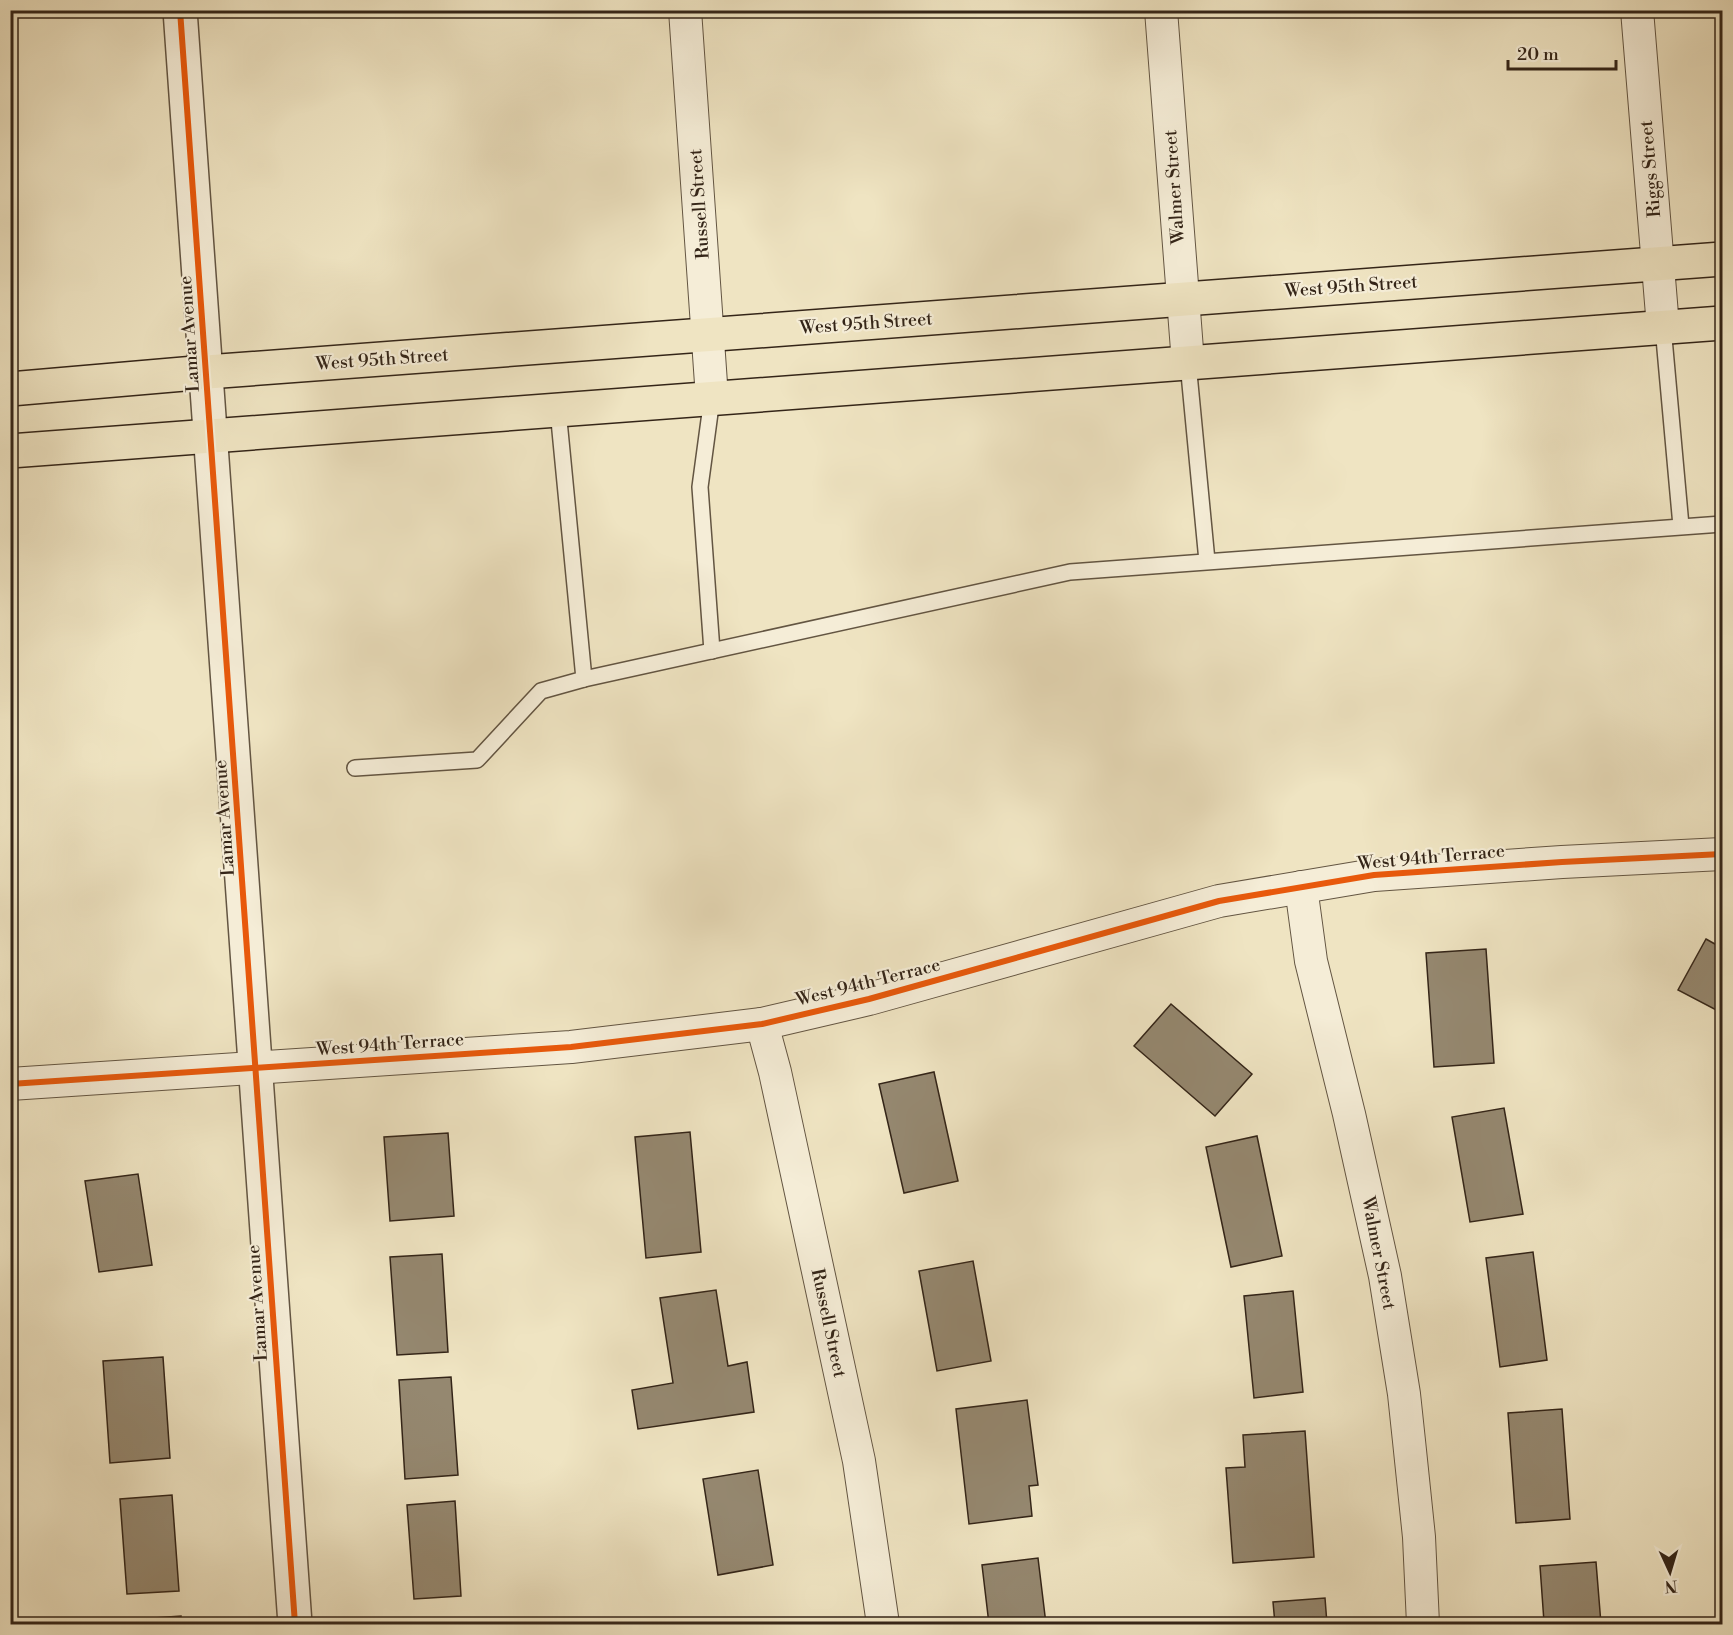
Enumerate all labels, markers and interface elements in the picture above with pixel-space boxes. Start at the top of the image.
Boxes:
scale bar [1508,33,1616,71]
text: 20 m [1517,43,1559,66]
street label: Riggs Street [1635,119,1666,219]
street label: Walmer Street [1159,128,1190,246]
street label: Russell Street [684,147,715,260]
street label: West 95th Street [1283,270,1419,303]
street label: Lamar Avenue [174,275,205,393]
street label: West 95th Street [798,307,934,340]
street label: West 95th Street [314,343,450,376]
street label: Lamar Avenue [209,759,240,877]
street label: West 94th Terrace [1355,840,1506,875]
street label: West 94th Terrace [792,953,943,1012]
street label: West 94th Terrace [314,1028,465,1061]
street label: Walmer Street [1356,1194,1401,1312]
street label: Lamar Avenue [242,1244,273,1362]
street label: Russell Street [806,1267,851,1380]
north arrow [1640,1542,1700,1602]
text: N [1664,1576,1678,1596]

